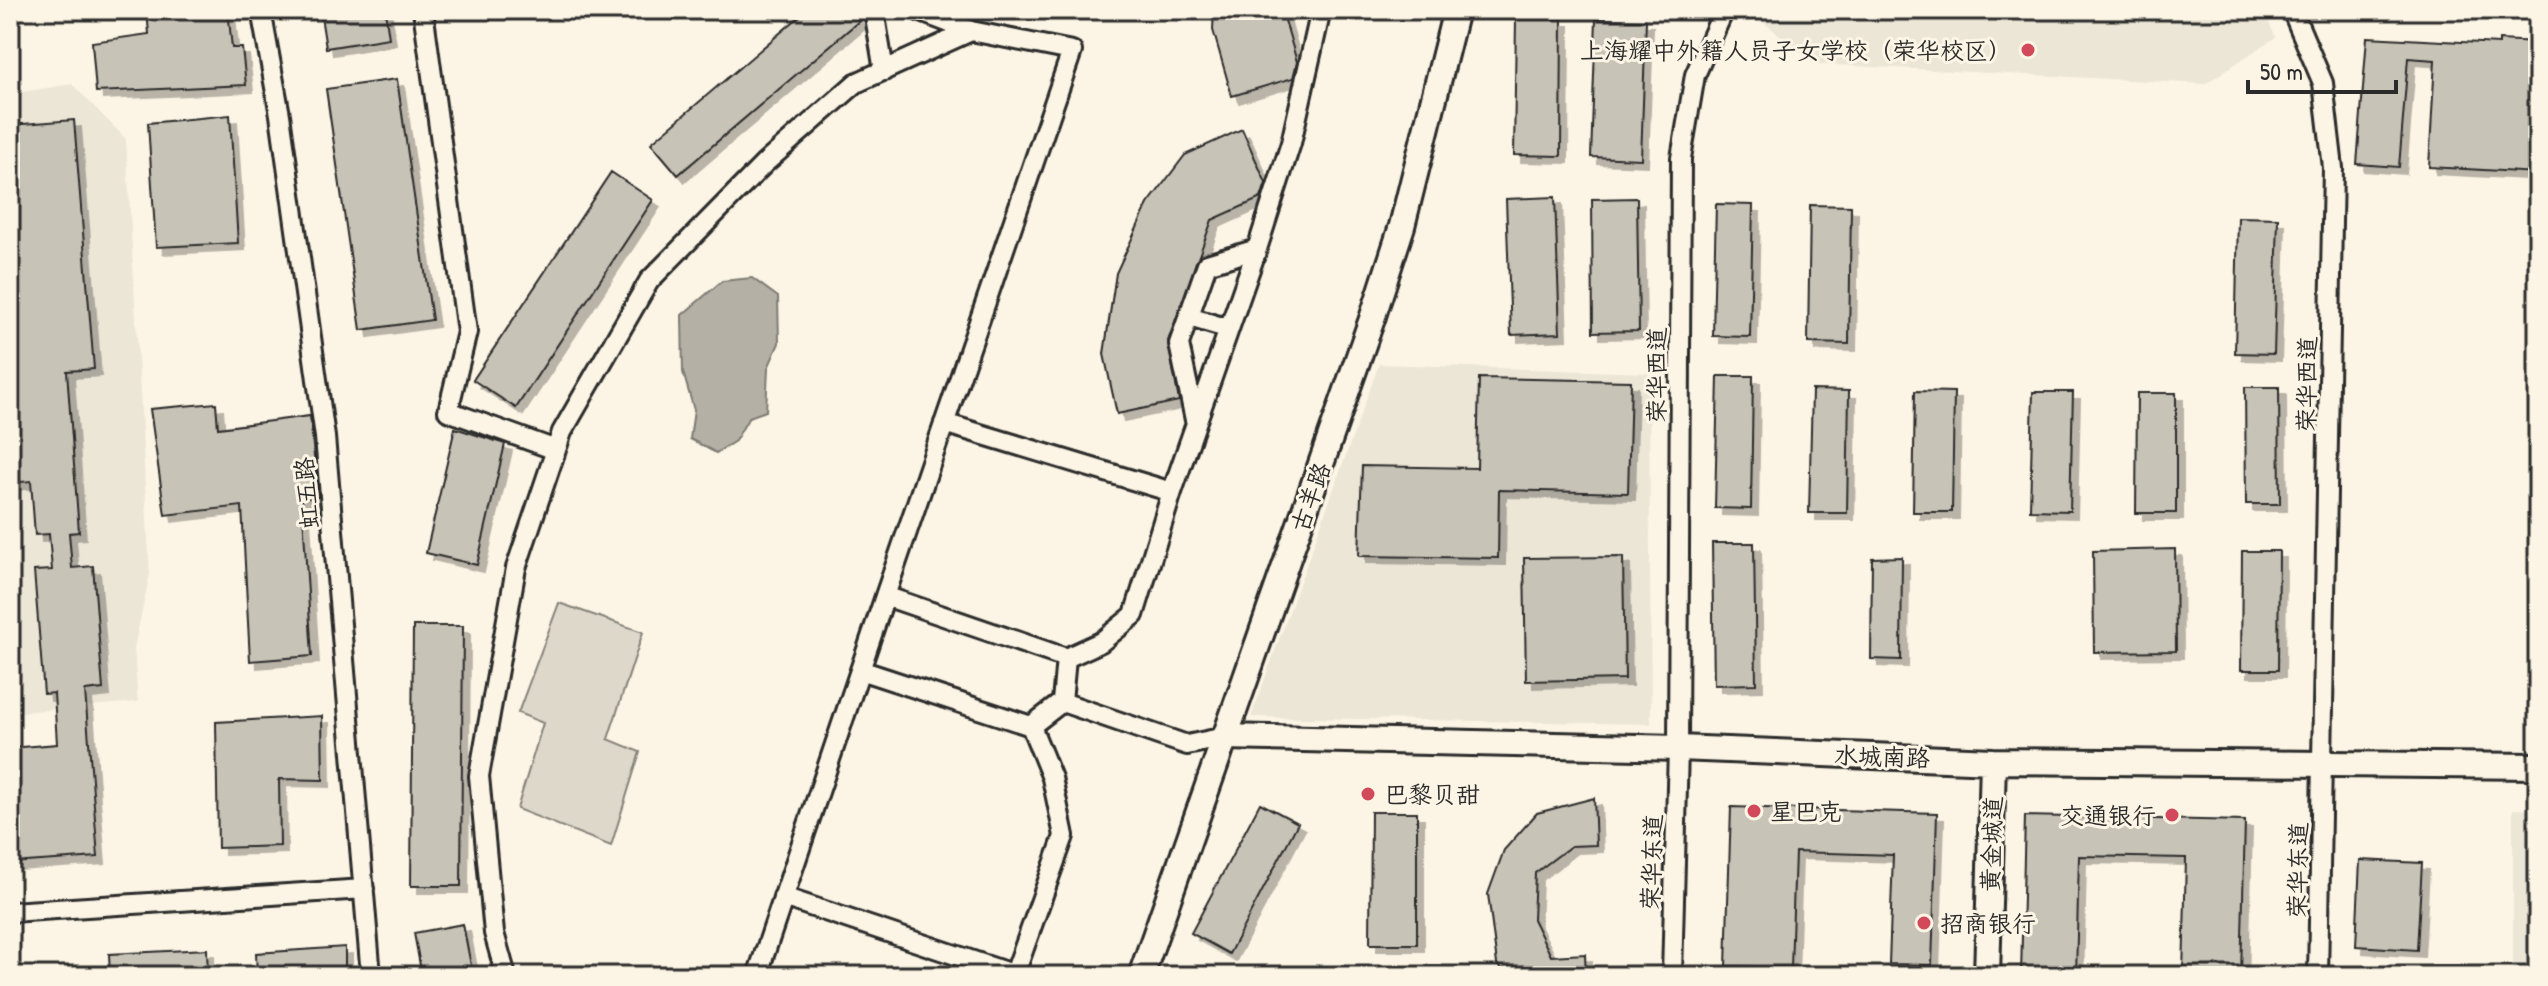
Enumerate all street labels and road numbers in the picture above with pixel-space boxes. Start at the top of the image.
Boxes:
street label: 荣华西道 [1640,327,1672,423]
street label: 荣华西道 [2289,336,2323,432]
street label: 虹五路 [287,456,325,530]
street label: 古羊路 [1283,458,1337,536]
street label: 水城南路 [1833,738,1931,774]
street label: 黄金城道 [1973,795,2009,893]
street label: 荣华东道 [1633,813,1669,911]
street label: 荣华东道 [2280,822,2314,918]

